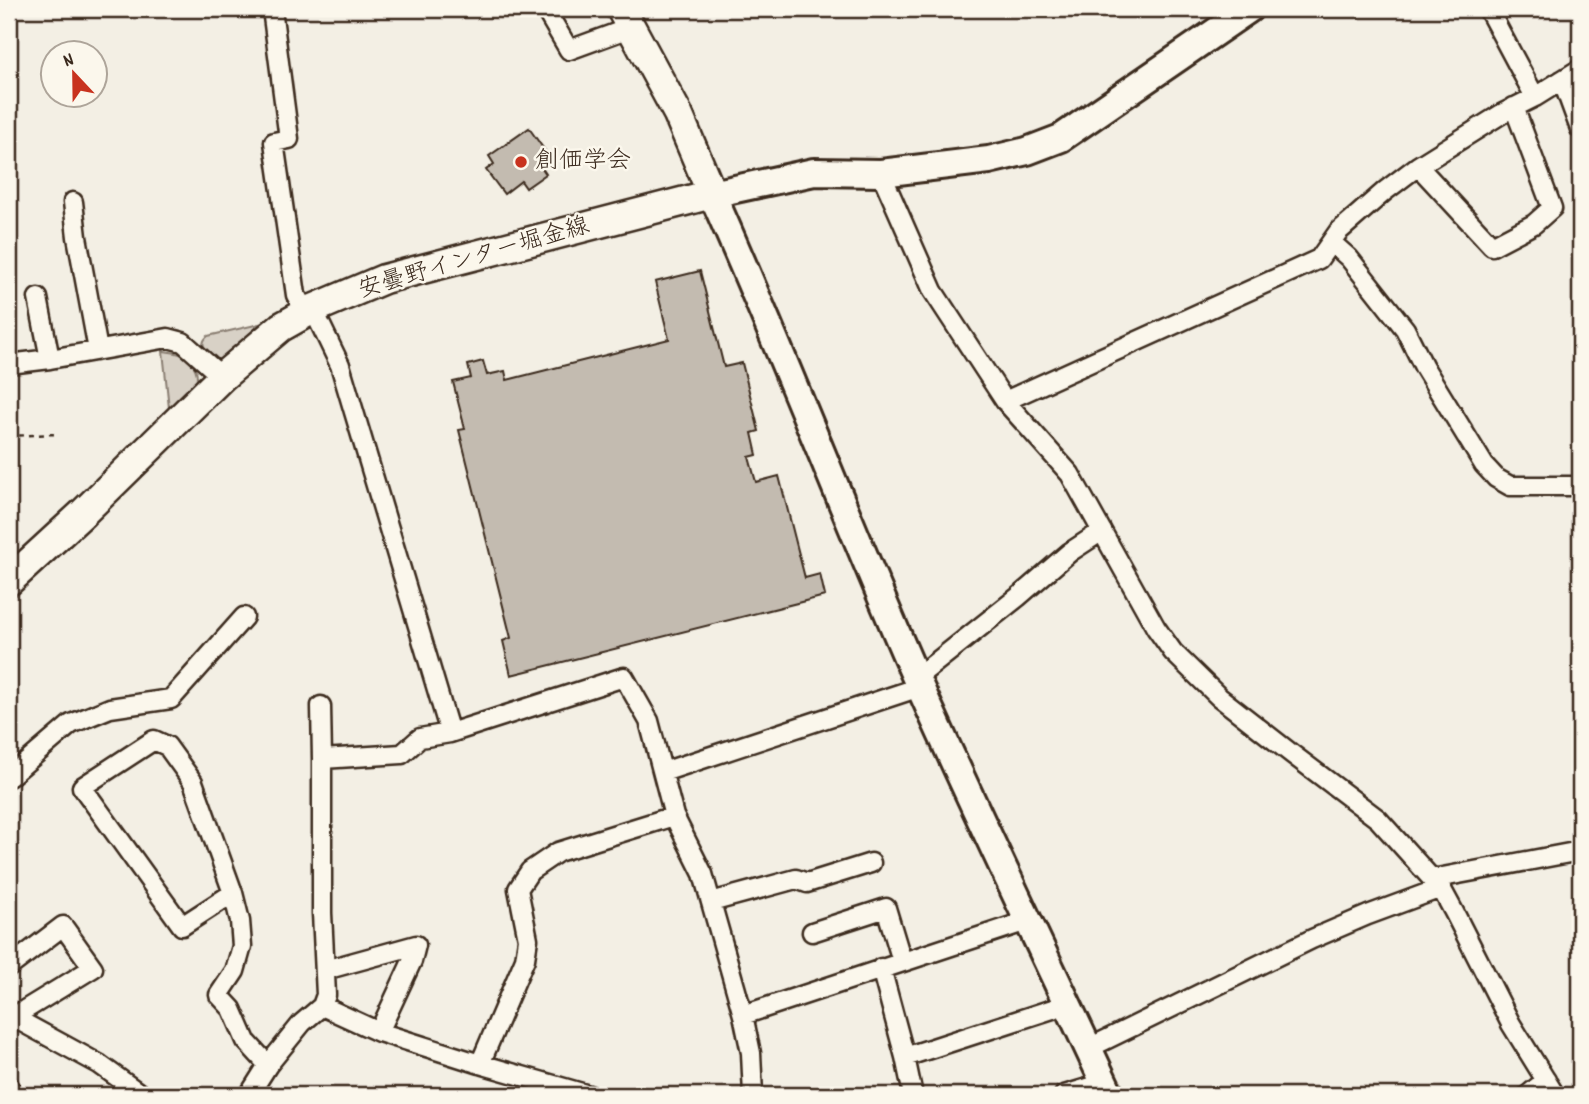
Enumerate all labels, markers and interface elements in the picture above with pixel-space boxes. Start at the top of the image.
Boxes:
north arrow [38,38,108,108]
text: N [60,47,78,76]
place label: 創価学会 [535,145,631,179]
marker: 創価学会 [513,154,529,170]
street label: 安曇野インター堀金線 [354,210,594,308]

